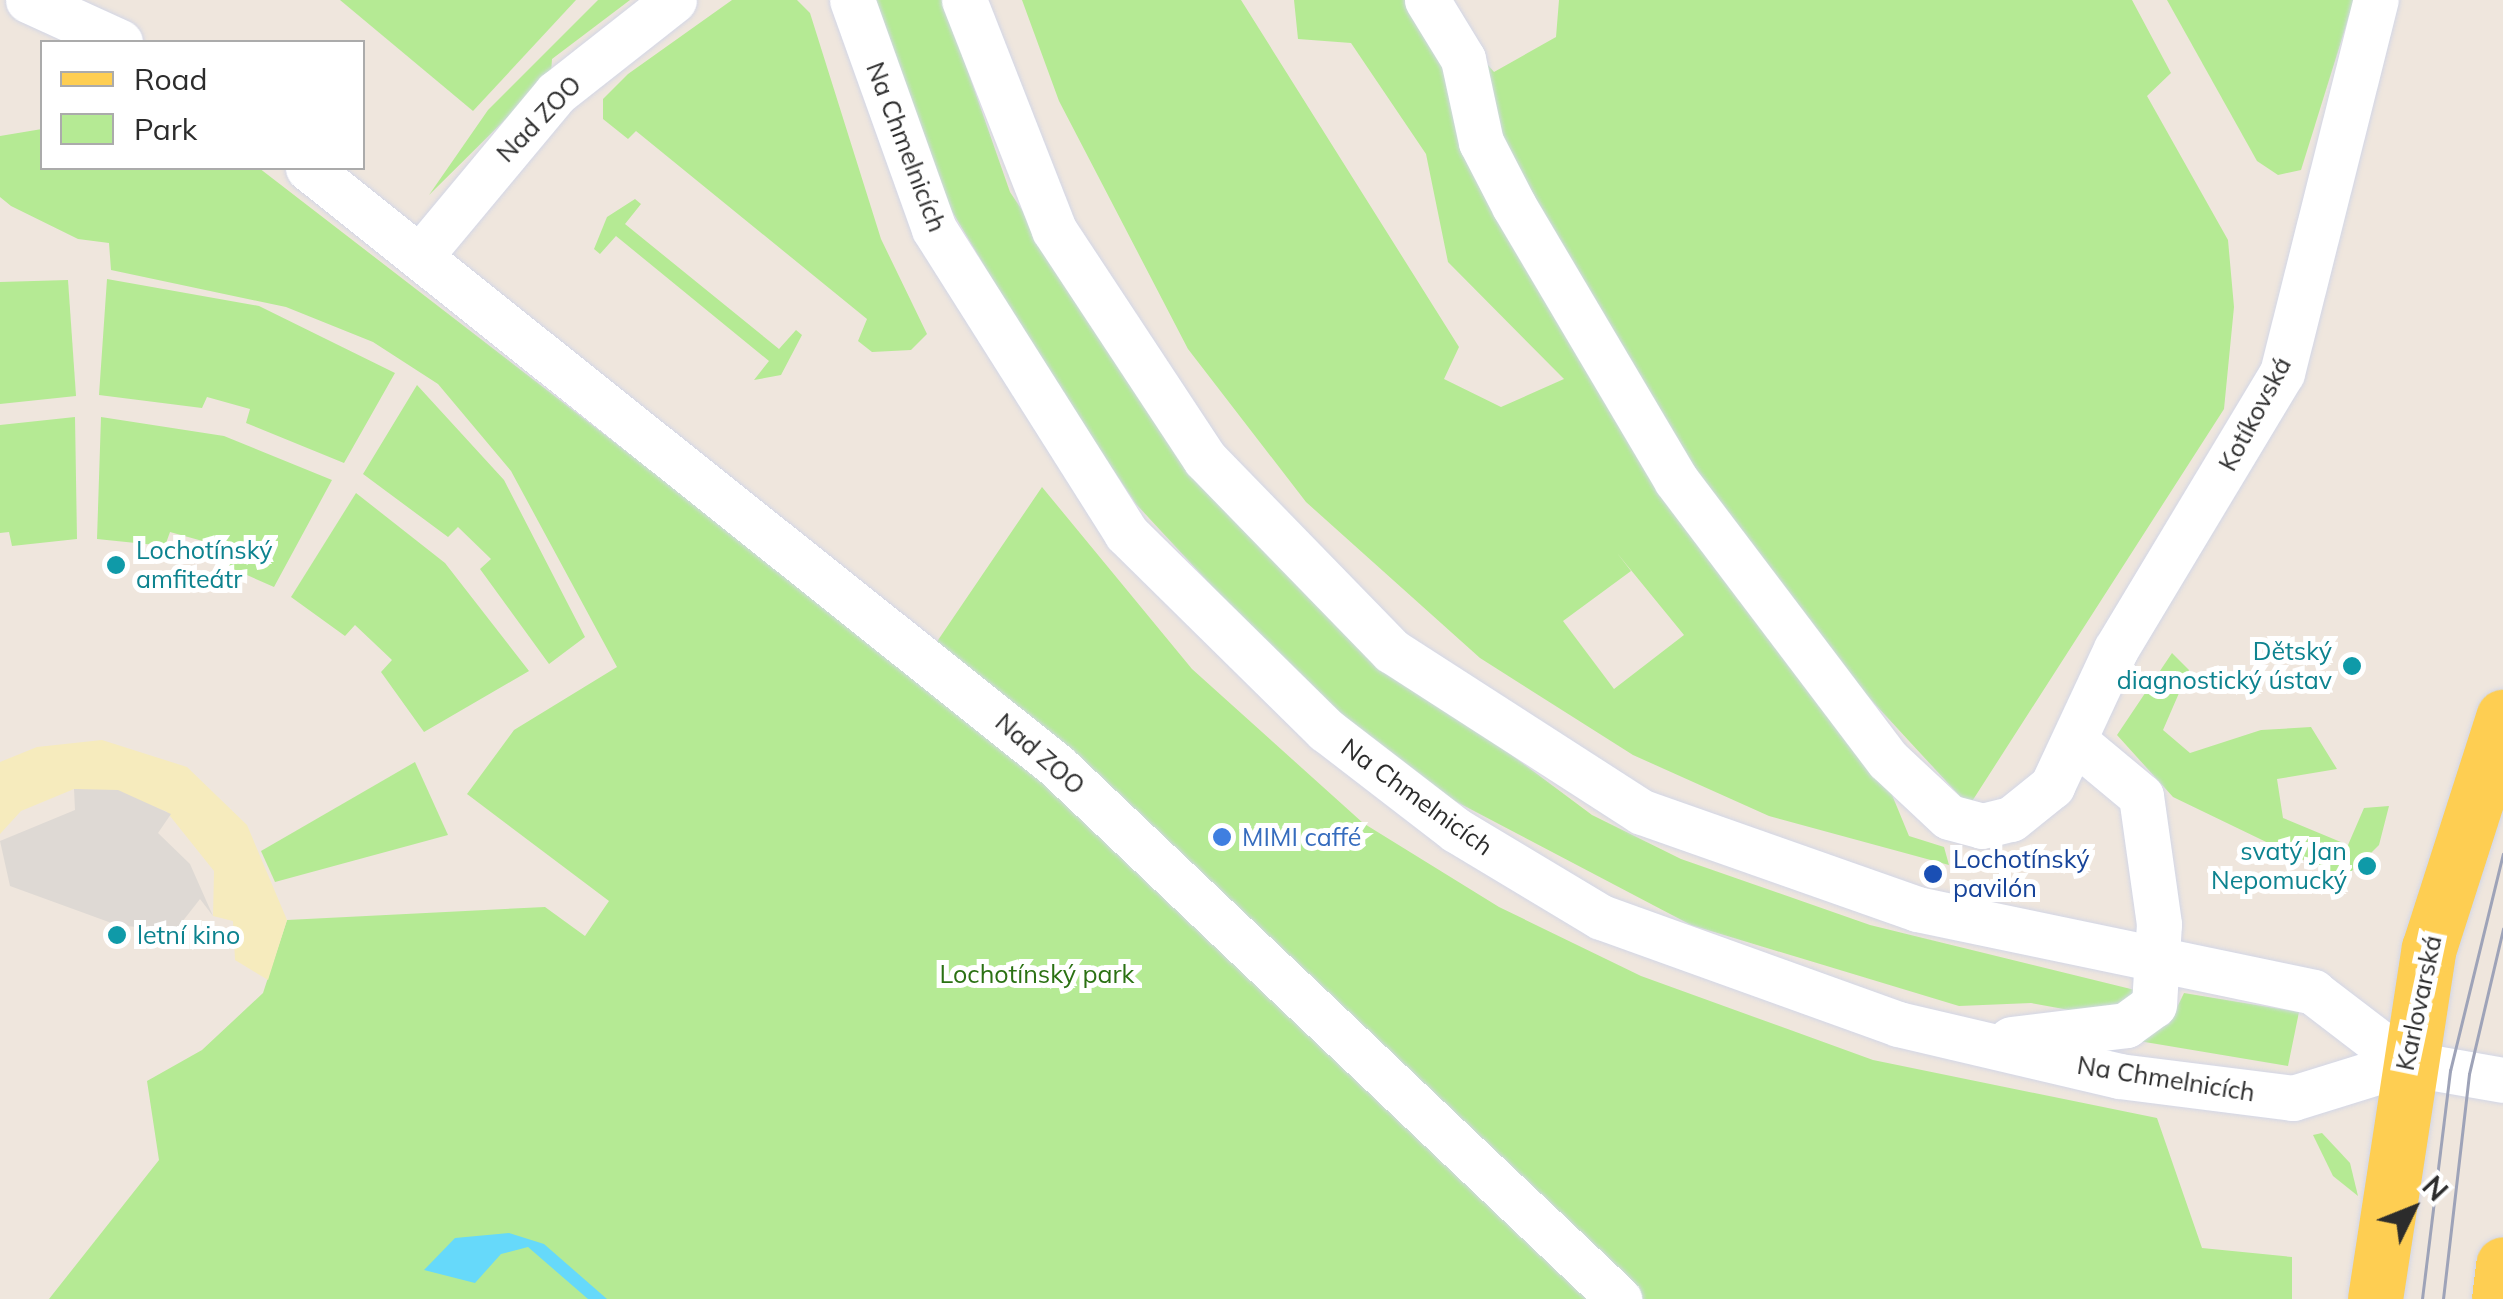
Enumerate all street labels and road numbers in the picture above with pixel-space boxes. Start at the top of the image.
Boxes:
street label: Na Chmelnicích [860,58,952,236]
street label: Nad ZOO [491,70,587,168]
street label: Kotíkovská [2213,352,2297,476]
street label: Nad ZOO [989,707,1091,801]
street label: Na Chmelnicích [1336,732,1498,862]
street label: Karlovarská [2390,933,2448,1073]
street label: Na Chmelnicích [2075,1050,2257,1108]

